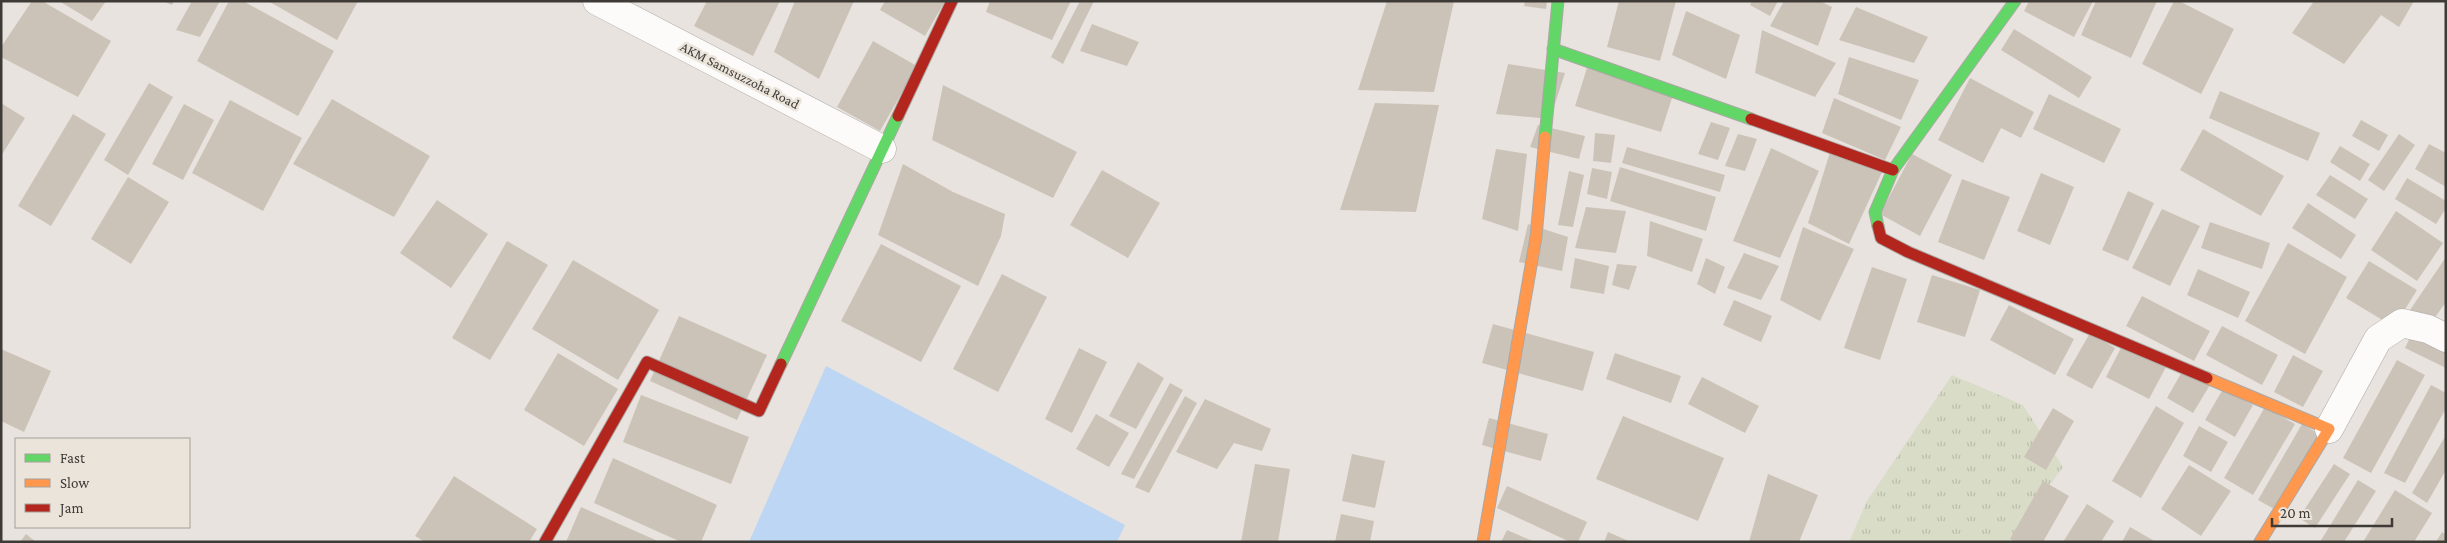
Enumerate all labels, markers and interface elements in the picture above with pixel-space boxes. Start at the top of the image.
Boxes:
street label: AKM Samsuzzoha Road [678,38,803,112]
legend [15,438,190,528]
text: Fast [60,450,86,466]
text: Slow [60,475,90,491]
scale bar [2272,496,2392,528]
text: Jam [58,500,83,517]
text: 20 m [2280,505,2311,521]

